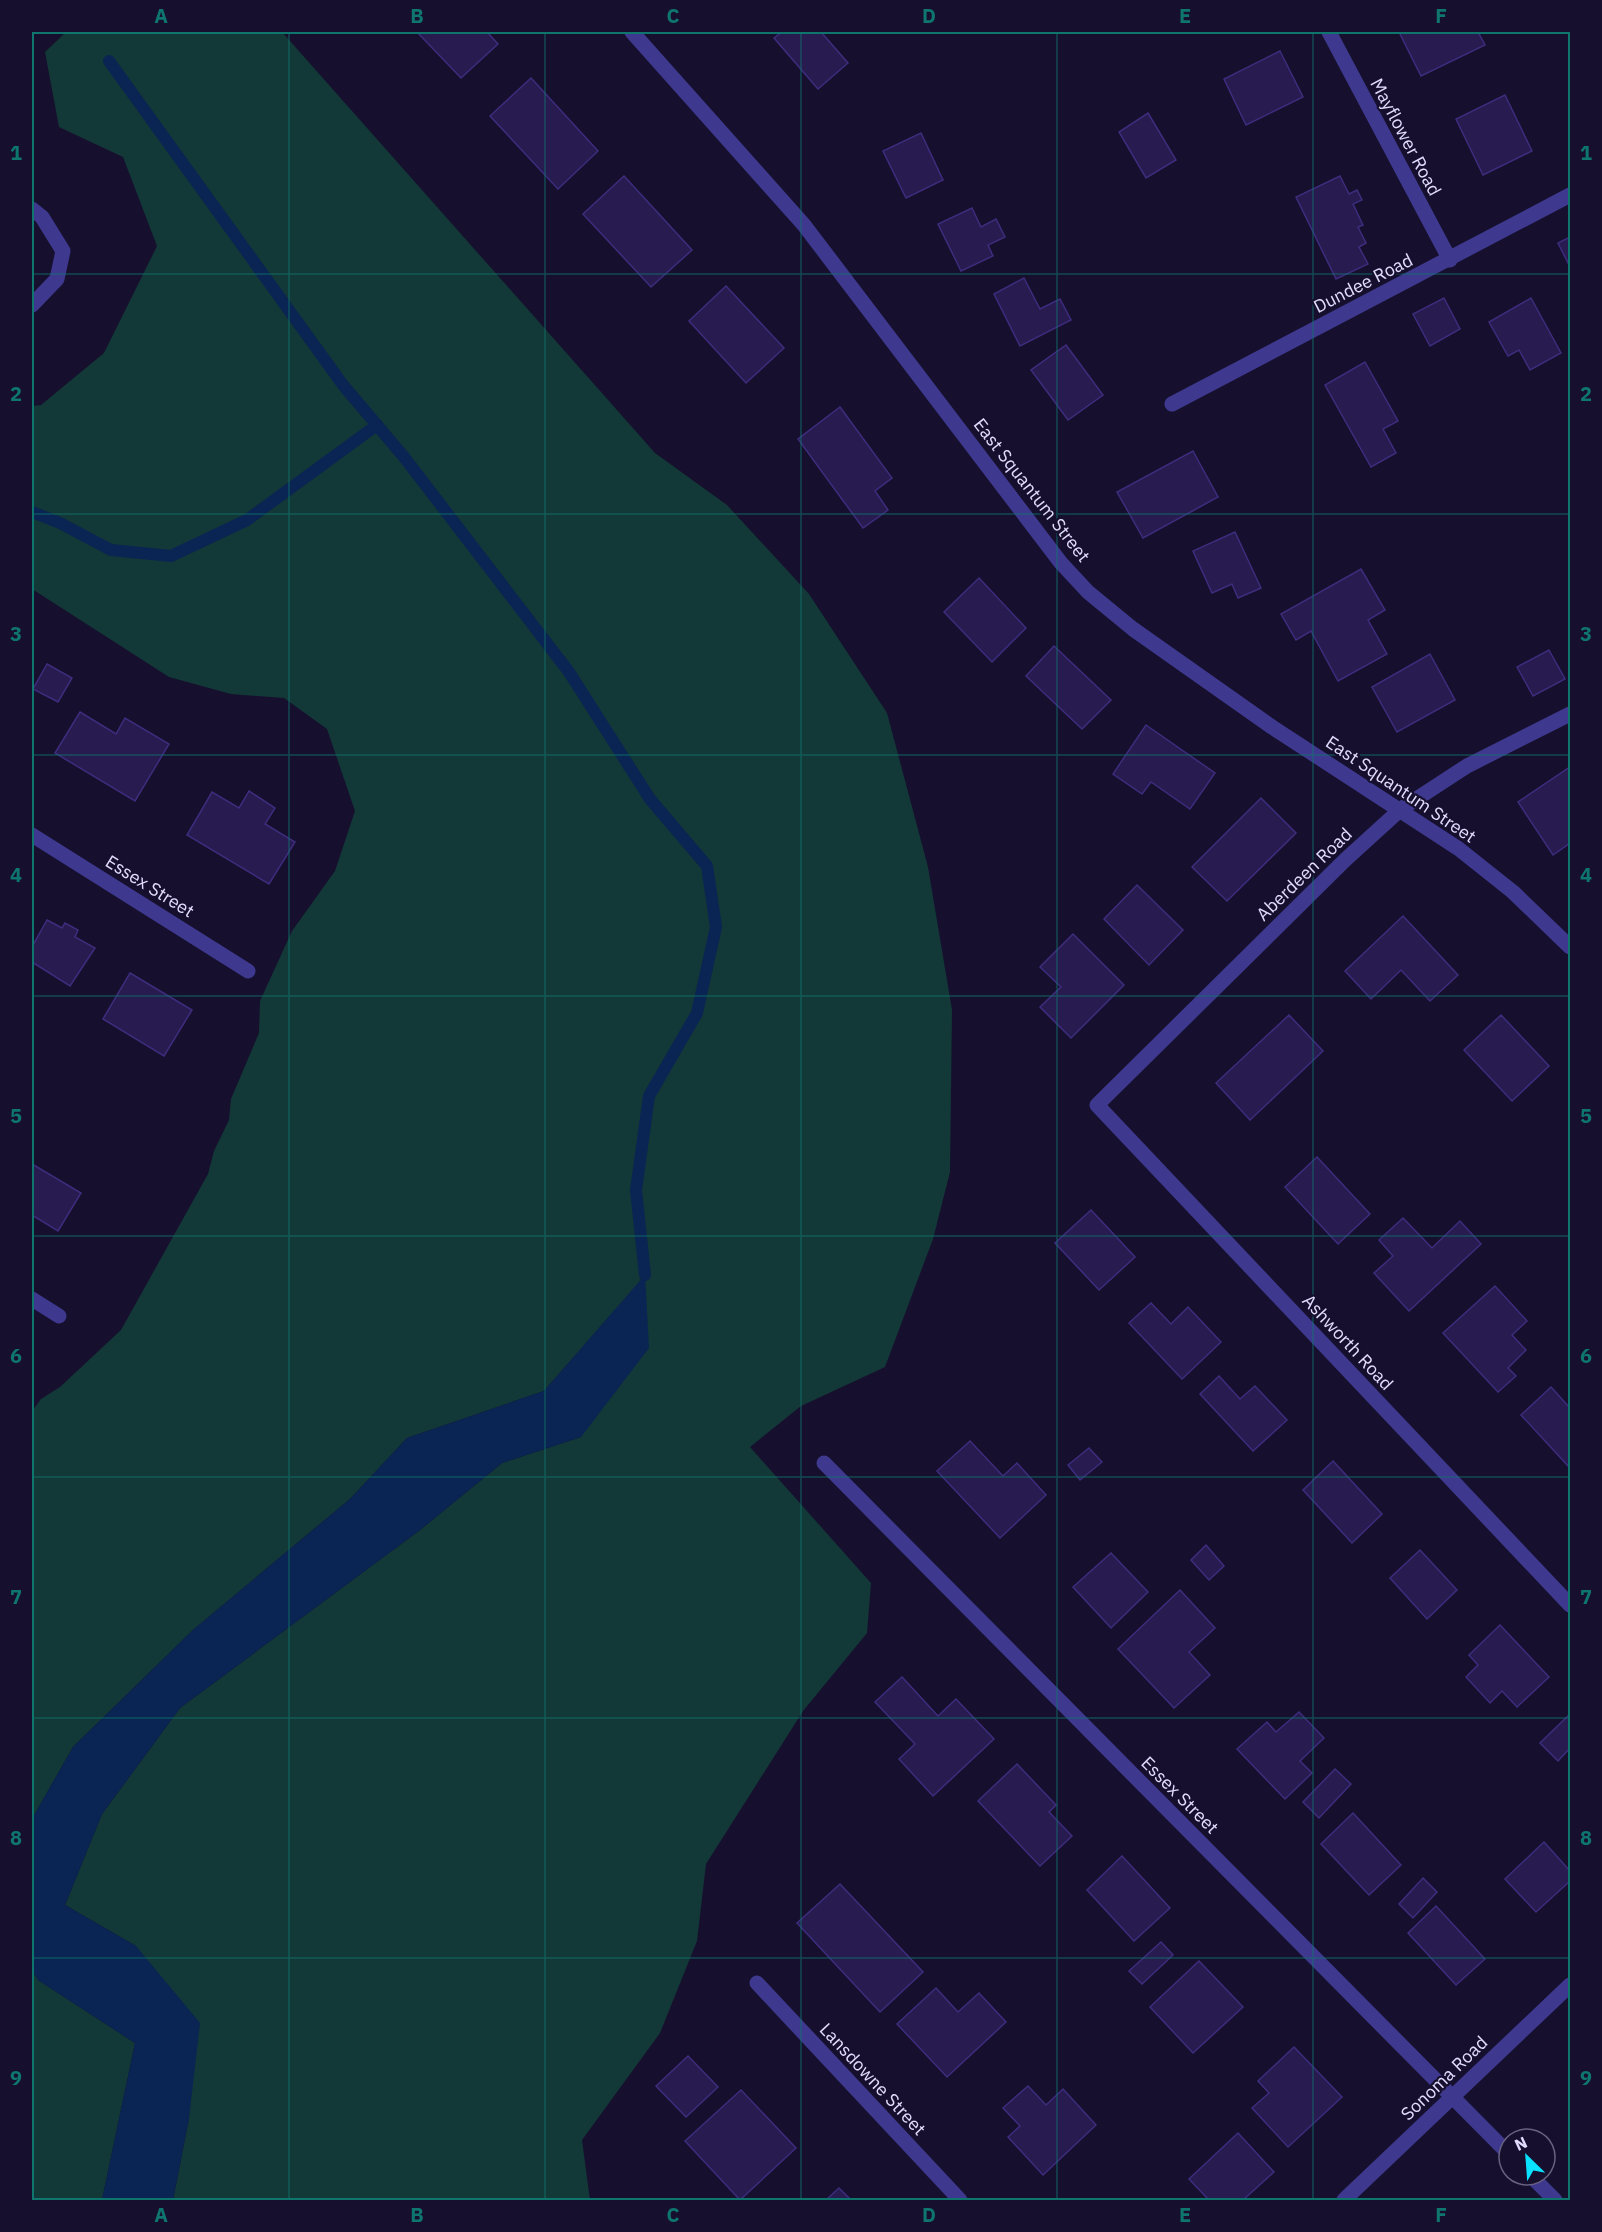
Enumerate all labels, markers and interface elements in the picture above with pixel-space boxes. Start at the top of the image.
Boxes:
text: A [154,2,168,29]
text: B [410,2,424,29]
text: C [666,2,680,29]
text: D [922,2,936,29]
text: E [1179,2,1191,29]
text: F [1435,2,1447,29]
street label: Mayflower Road [1365,74,1447,200]
text: 1 [10,139,22,166]
text: 1 [1580,139,1592,166]
street label: Dundee Road [1310,248,1416,318]
text: 2 [10,380,22,407]
text: 2 [1580,380,1592,407]
street label: East Squantum Street [969,414,1095,566]
text: 3 [10,620,22,647]
text: 3 [1580,620,1592,647]
street label: East Squantum Street [1322,730,1480,848]
street label: Aberdeen Road [1251,823,1357,925]
street label: Essex Street [101,850,199,922]
text: 4 [10,861,22,888]
text: 4 [1580,861,1592,888]
text: 5 [10,1102,22,1129]
text: 5 [1580,1102,1592,1129]
street label: Ashworth Road [1298,1289,1398,1395]
text: 6 [10,1342,22,1369]
text: 6 [1580,1342,1592,1369]
text: 7 [10,1583,22,1610]
text: 7 [1580,1583,1592,1610]
street label: Essex Street [1136,1751,1224,1839]
text: 8 [10,1824,22,1851]
text: 8 [1580,1824,1592,1851]
street label: Lansdowne Street [815,2018,931,2140]
street label: Sonoma Road [1396,2031,1492,2125]
text: 9 [10,2064,22,2091]
text: 9 [1580,2064,1592,2091]
north arrow [1497,2127,1557,2187]
text: N [1511,2132,1530,2155]
text: A [154,2201,168,2228]
text: B [410,2201,424,2228]
text: C [666,2201,680,2228]
text: D [922,2201,936,2228]
text: E [1179,2201,1191,2228]
text: F [1435,2201,1447,2228]

